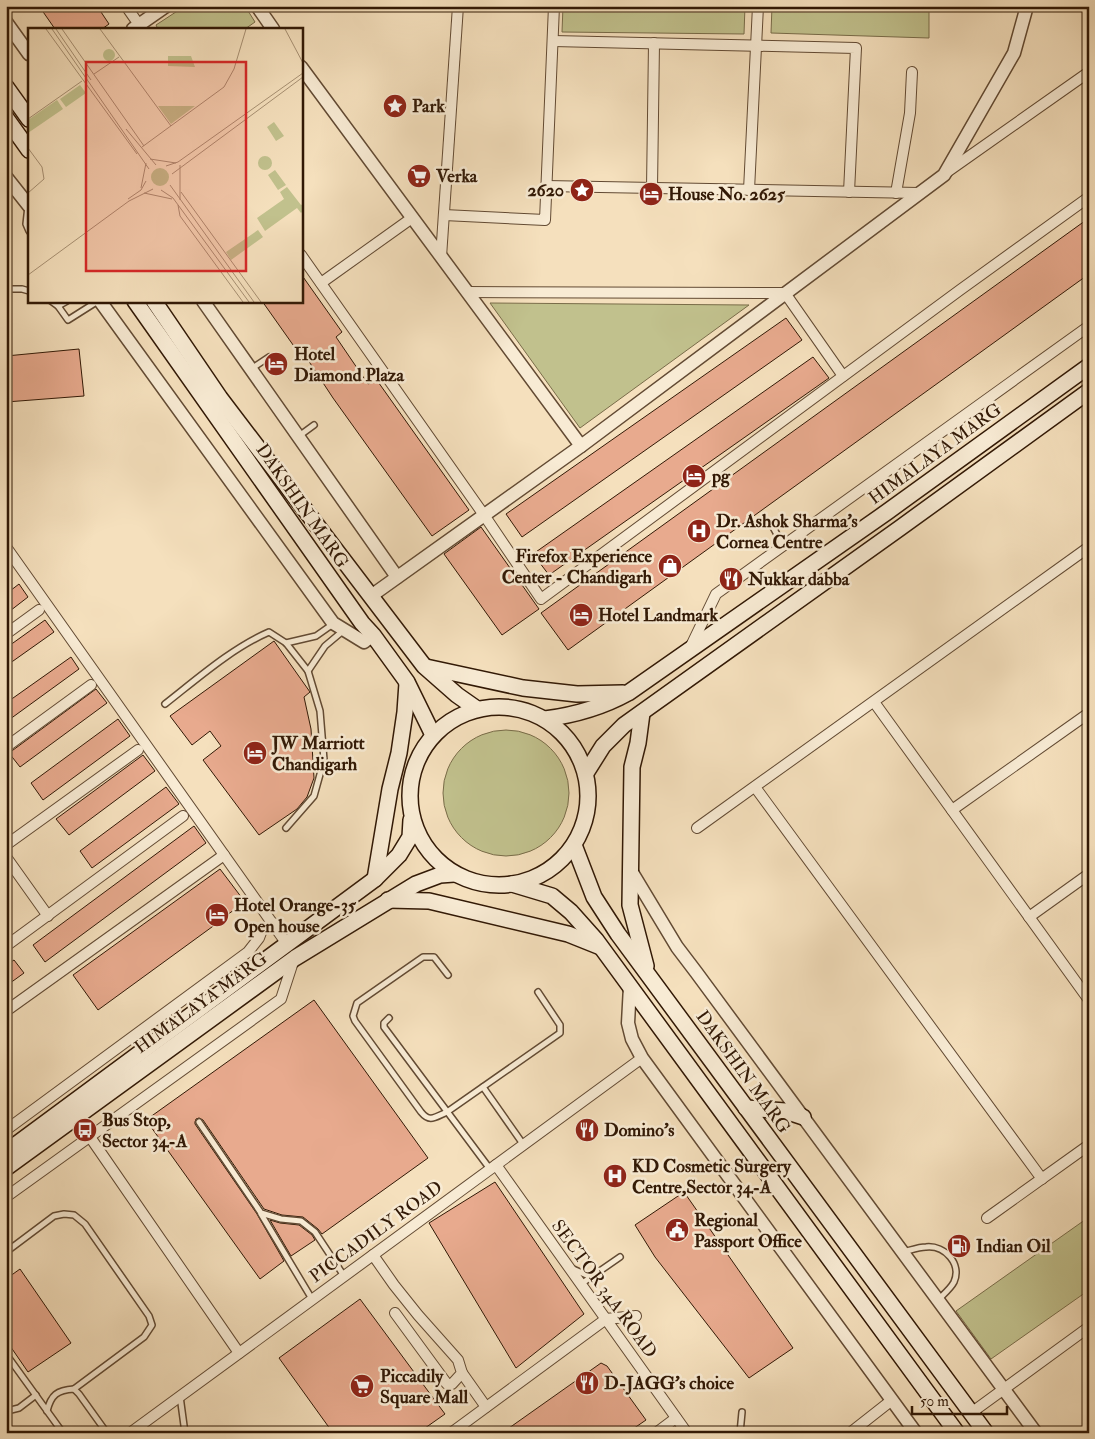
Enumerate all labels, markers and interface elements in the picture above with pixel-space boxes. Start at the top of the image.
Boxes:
inset map [28,28,302,302]
place icon: Park [382,93,408,119]
place label: Park [412,95,445,118]
supermarket icon: Verka [406,163,432,189]
place label: Verka [435,165,478,188]
place icon: 2620 [569,177,595,203]
place label: 2620 [527,179,564,202]
hotel icon: House No. 2625 [638,181,664,207]
place label: House No. 2625 [668,183,786,206]
place label: Hotel Diamond Plaza [294,343,405,387]
hotel icon: Hotel Diamond Plaza [263,351,289,377]
street label: HIMALAYA MARG [864,398,1006,510]
street label: DAKSHIN MARG [251,439,353,573]
hotel icon: pg [681,463,707,489]
place label: pg [711,465,731,488]
place label: Dr. Ashok Sharma's Cornea Centre [716,510,858,554]
hospital icon: Dr. Ashok Sharma's Cornea Centre [686,518,712,544]
place label: Firefox Experience Center - Chandigarh [502,545,653,589]
shop icon: Firefox Experience Center - Chandigarh [657,553,683,579]
restaurant icon: Nukkar dabba [718,566,744,592]
place label: Nukkar dabba [747,568,850,591]
hotel icon: Hotel Landmark [568,602,594,628]
place label: Hotel Landmark [598,604,718,627]
place label: JW Marriott Chandigarh [271,732,365,776]
hotel icon: JW Marriott Chandigarh [242,740,268,766]
place label: Hotel Orange-35 Open house [234,894,357,938]
hotel icon: Hotel Orange-35 Open house [204,902,230,928]
street label: HIMALAYA MARG [130,947,272,1059]
street label: DAKSHIN MARG [691,1006,795,1138]
place label: Bus Stop, Sector 34-A [102,1109,188,1153]
bus stop icon: Bus Stop, Sector 34-A [72,1117,98,1143]
restaurant icon: Domino's [574,1117,600,1143]
place label: Domino's [604,1119,674,1142]
place label: KD Cosmetic Surgery Centre,Sector 34-A [632,1155,792,1199]
hospital icon: KD Cosmetic Surgery Centre,Sector 34-A [602,1163,628,1189]
street label: PICCADILY ROAD [305,1176,447,1288]
place label: Regional Passport Office [694,1209,802,1253]
street label: SECTOR 34A ROAD [546,1215,662,1363]
public building icon: Regional Passport Office [664,1217,690,1243]
fuel station icon: Indian Oil [946,1233,972,1259]
place label: Indian Oil [976,1235,1051,1258]
place label: Piccadily Square Mall [380,1365,468,1409]
restaurant icon: D-JAGG's choice [574,1370,600,1396]
place label: D-JAGG's choice [604,1372,734,1395]
supermarket icon: Piccadily Square Mall [349,1373,375,1399]
scale bar [912,1384,1008,1416]
text: 50 m [920,1392,949,1411]

